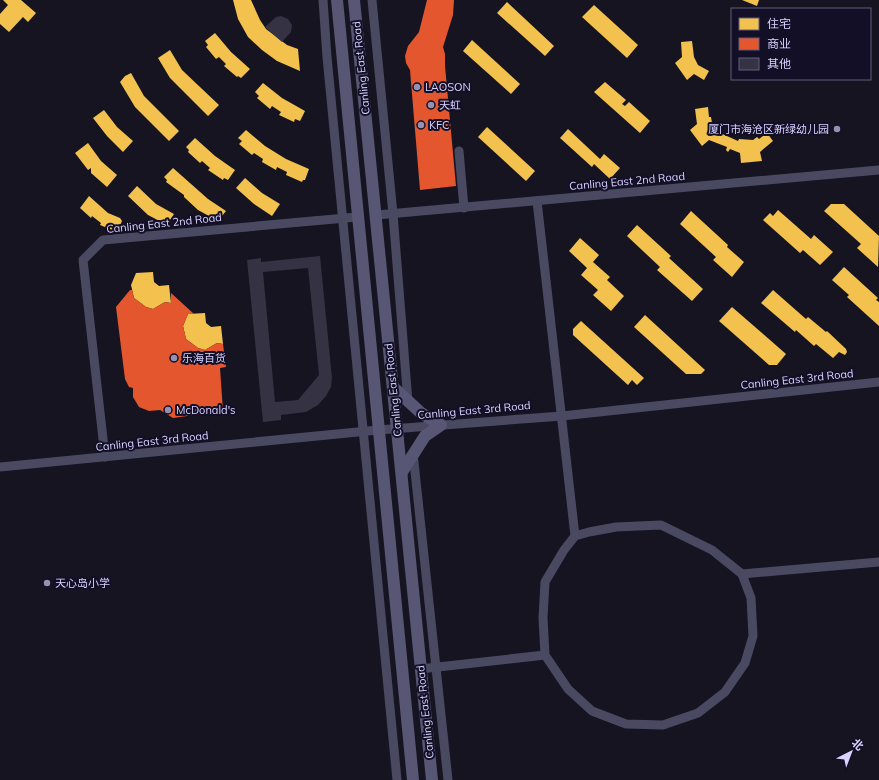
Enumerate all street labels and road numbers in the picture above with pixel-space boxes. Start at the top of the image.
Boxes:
street label: Canling East Road [349,21,373,115]
street label: Canling East 2nd Road [569,169,685,193]
street label: Canling East 2nd Road [106,210,222,236]
street label: Canling East Road [381,343,405,437]
street label: Canling East 3rd Road [740,366,854,392]
street label: Canling East 3rd Road [417,398,531,422]
street label: Canling East 3rd Road [95,428,209,454]
street label: Canling East Road [413,665,437,759]

